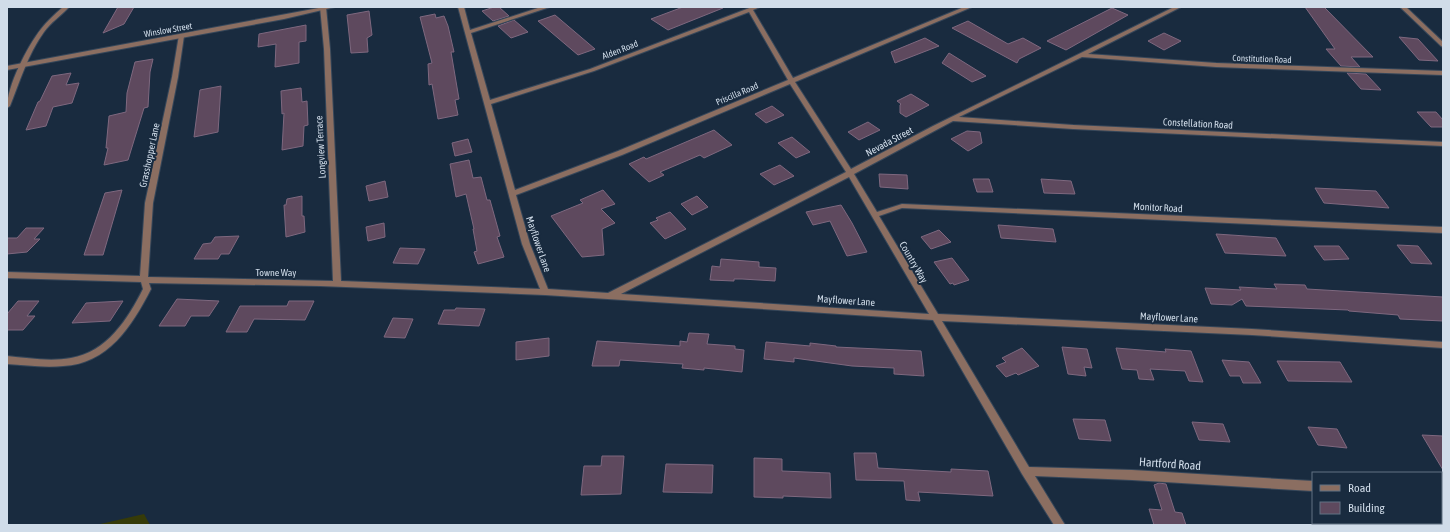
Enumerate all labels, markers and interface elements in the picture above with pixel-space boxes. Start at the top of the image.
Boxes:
street label: Winslow Street [143,21,193,39]
street label: Alden Road [601,39,639,61]
street label: Constitution Road [1232,53,1292,65]
street label: Priscilla Road [714,81,760,107]
street label: Longview Terrace [313,115,328,179]
street label: Constellation Road [1163,116,1233,131]
street label: Grasshopper Lane [137,121,162,188]
street label: Nevada Street [864,124,915,158]
street label: Monitor Road [1133,201,1183,214]
street label: Mayflower Lane [524,215,553,274]
street label: Country Way [897,240,930,285]
street label: Towne Way [256,267,296,278]
street label: Mayflower Lane [817,293,876,308]
street label: Mayflower Lane [1140,310,1199,325]
street label: Hartford Road [1139,455,1201,473]
legend [1312,472,1442,524]
text: Road [1348,481,1371,495]
text: Building [1348,501,1386,515]

